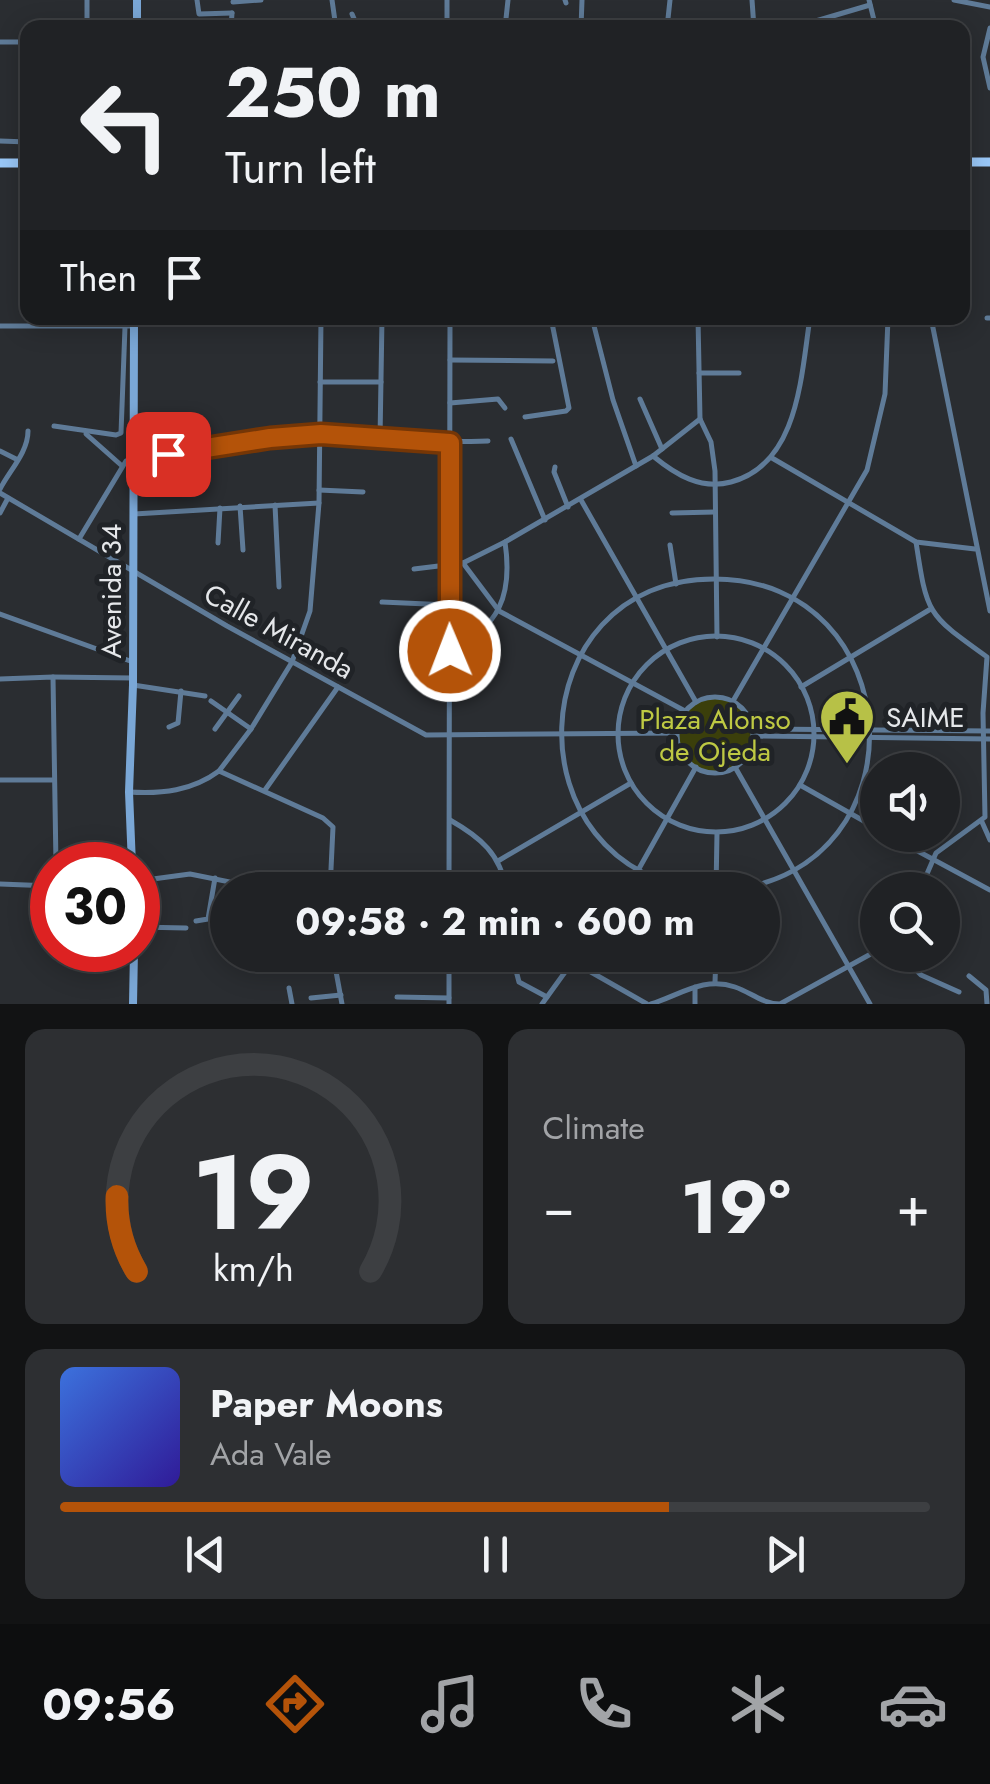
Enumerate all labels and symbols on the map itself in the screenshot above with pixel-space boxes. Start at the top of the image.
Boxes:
pin [126,412,211,497]
street label: Avenida 34 [91,524,132,658]
street label: Calle Miranda [196,573,361,689]
position arrow [398,599,502,703]
public building icon: SAIME [817,687,877,766]
place label: SAIME [886,697,965,738]
park label: Plaza Alonso de Ojeda [639,699,791,772]
speed limit sign: 30 [30,842,160,972]

